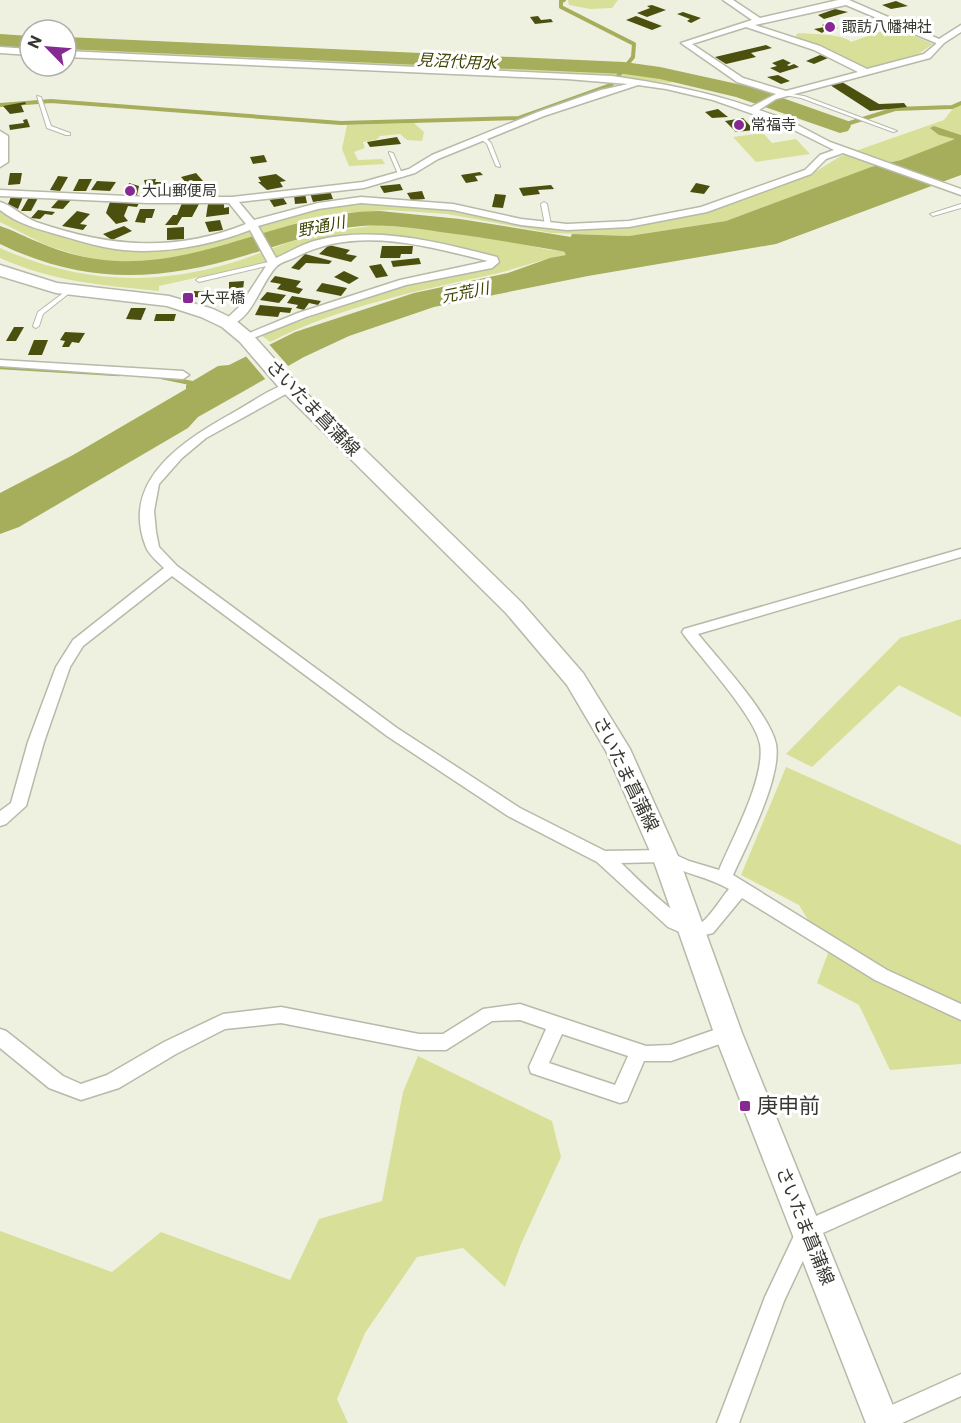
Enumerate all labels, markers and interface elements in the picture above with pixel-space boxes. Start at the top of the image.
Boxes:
place label: 諏訪八幡神社 [842,17,932,35]
north arrow [18,18,78,78]
marker: 諏訪八幡神社 [823,20,837,34]
text: N [23,32,45,51]
water label: 見沼代用水 [417,49,499,72]
place label: 常福寺 [751,115,796,133]
marker: 常福寺 [732,118,746,132]
place label: 大山郵便局 [142,181,217,199]
marker: 大山郵便局 [123,184,137,198]
water label: 野通川 [296,211,348,239]
water label: 元荒川 [440,277,492,305]
place label: 大平橋 [200,288,245,306]
marker: 大平橋 [181,291,195,305]
street label: さいたま菖蒲線 [262,355,365,460]
street label: さいたま菖蒲線 [590,712,664,835]
place label: 庚申前 [757,1092,820,1117]
marker: 庚申前 [738,1099,752,1113]
street label: さいたま菖蒲線 [772,1163,840,1288]

